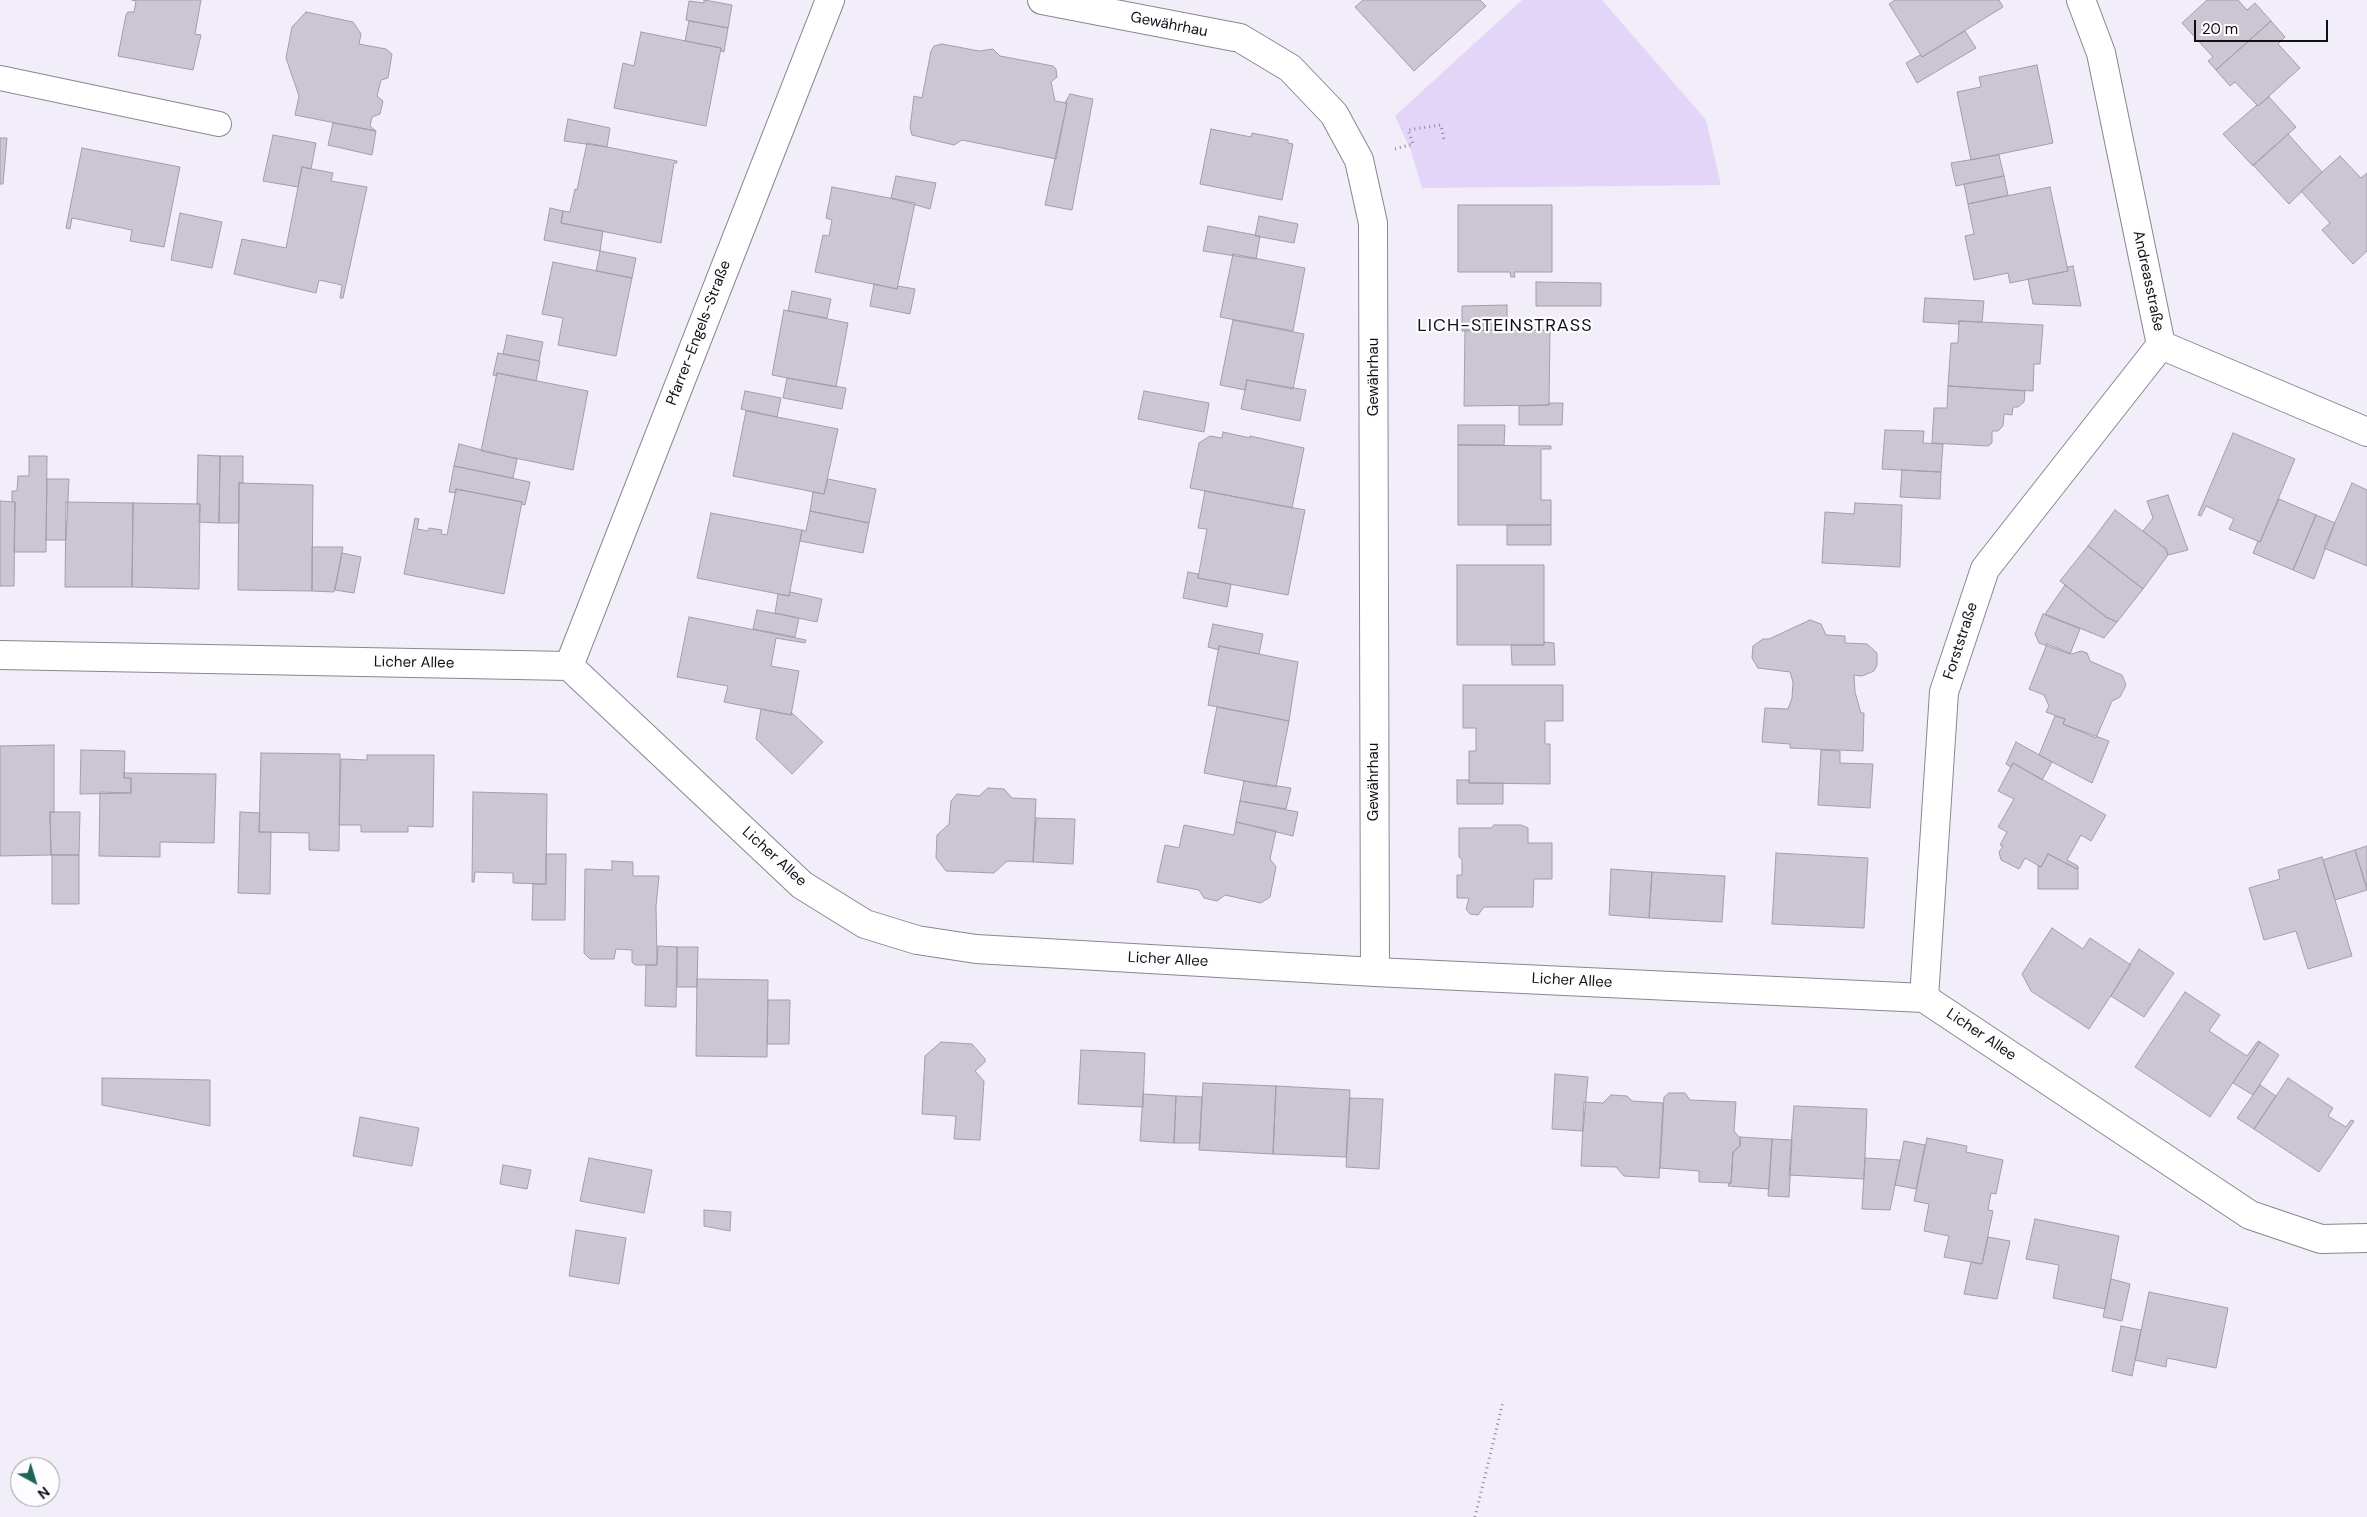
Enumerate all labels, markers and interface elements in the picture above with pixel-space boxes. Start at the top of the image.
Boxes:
street label: Gewährhau [1129,9,1209,41]
scale bar [2197,10,2331,42]
text: 20 m [2202,19,2238,39]
street label: Andreasstraße [2129,229,2167,333]
street label: Pfarrer-Engels-Straße [663,258,735,408]
district label: LICH-STEINSTRASS [1415,315,1595,337]
street label: Gewährhau [1365,338,1383,416]
street label: Forststraße [1940,600,1982,682]
street label: Licher Allee [374,653,454,673]
street label: Gewährhau [1365,743,1383,821]
street label: Licher Allee [738,823,810,891]
street label: Licher Allee [1127,949,1209,971]
street label: Licher Allee [1531,970,1613,992]
street label: Licher Allee [1943,1005,2019,1065]
north arrow [10,1457,60,1507]
text: N [34,1483,53,1503]

